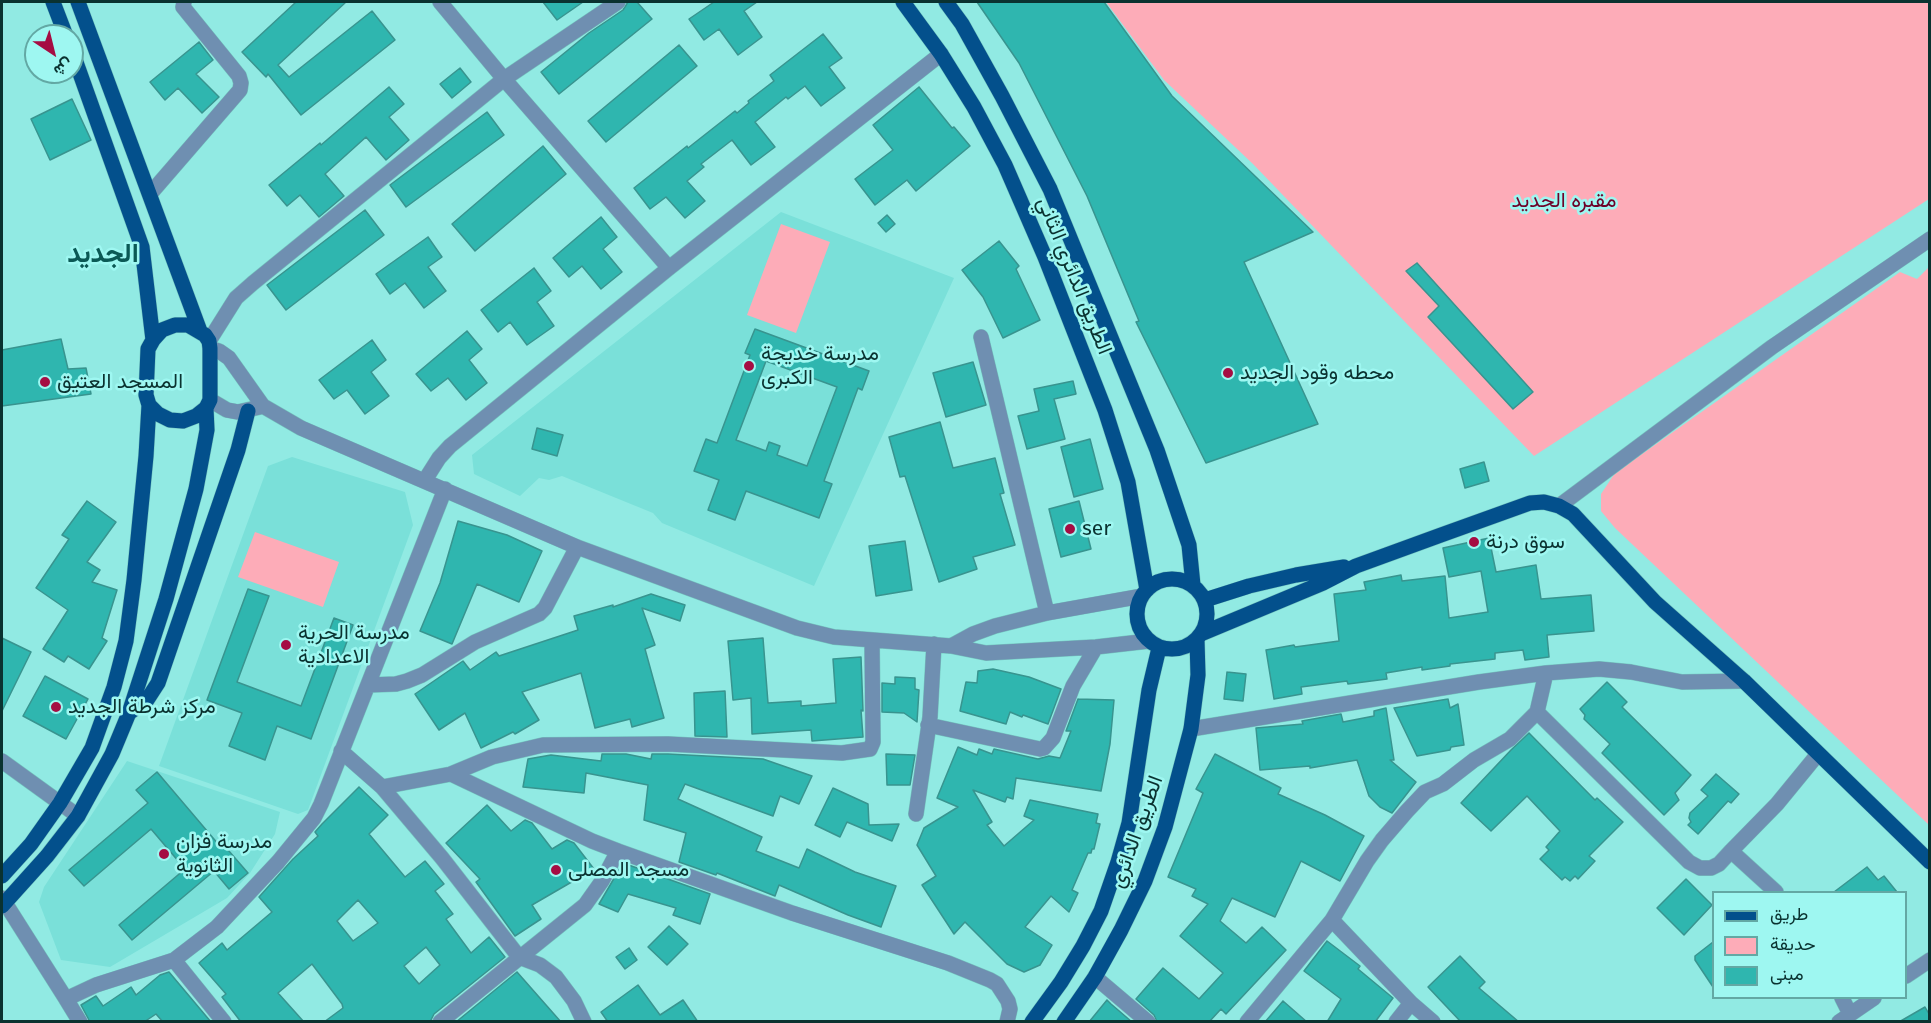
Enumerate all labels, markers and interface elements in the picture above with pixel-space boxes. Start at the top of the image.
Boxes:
north arrow [24,24,84,84]
text: ش [50,54,77,81]
park label: مقبره الجديد [1512,188,1616,214]
street label: الطريق الدائري الثاني [1031,194,1117,358]
district label: الجديد [67,238,139,270]
place label: مدرسة خديجة الكبرى [761,341,879,391]
marker: مدرسة خديجة الكبرى [742,359,756,373]
place label: محطه وقود الجديد [1240,360,1394,386]
marker: محطه وقود الجديد [1221,366,1235,380]
place label: المسجد العتيق [57,369,183,395]
marker: المسجد العتيق [38,375,52,389]
place label: ser [1082,516,1111,542]
marker: ser [1063,522,1077,536]
place label: سوق درنة [1486,529,1565,555]
marker: سوق درنة [1467,535,1481,549]
place label: مدرسة الحرية الاعدادية [298,620,410,670]
marker: مدرسة الحرية الاعدادية [279,638,293,652]
place label: مركز شرطة الجديد [68,694,216,720]
marker: مركز شرطة الجديد [49,700,63,714]
street label: الطريق الدائري [1105,772,1169,892]
place label: مدرسة فزان الثانوية [176,829,272,879]
marker: مدرسة فزان الثانوية [157,847,171,861]
place label: مسجد المصلى [568,857,689,883]
marker: مسجد المصلى [549,863,563,877]
legend [1712,891,1907,999]
text: طريق [1770,903,1808,925]
text: حديقة [1770,933,1816,955]
text: مبنى [1770,963,1804,985]

